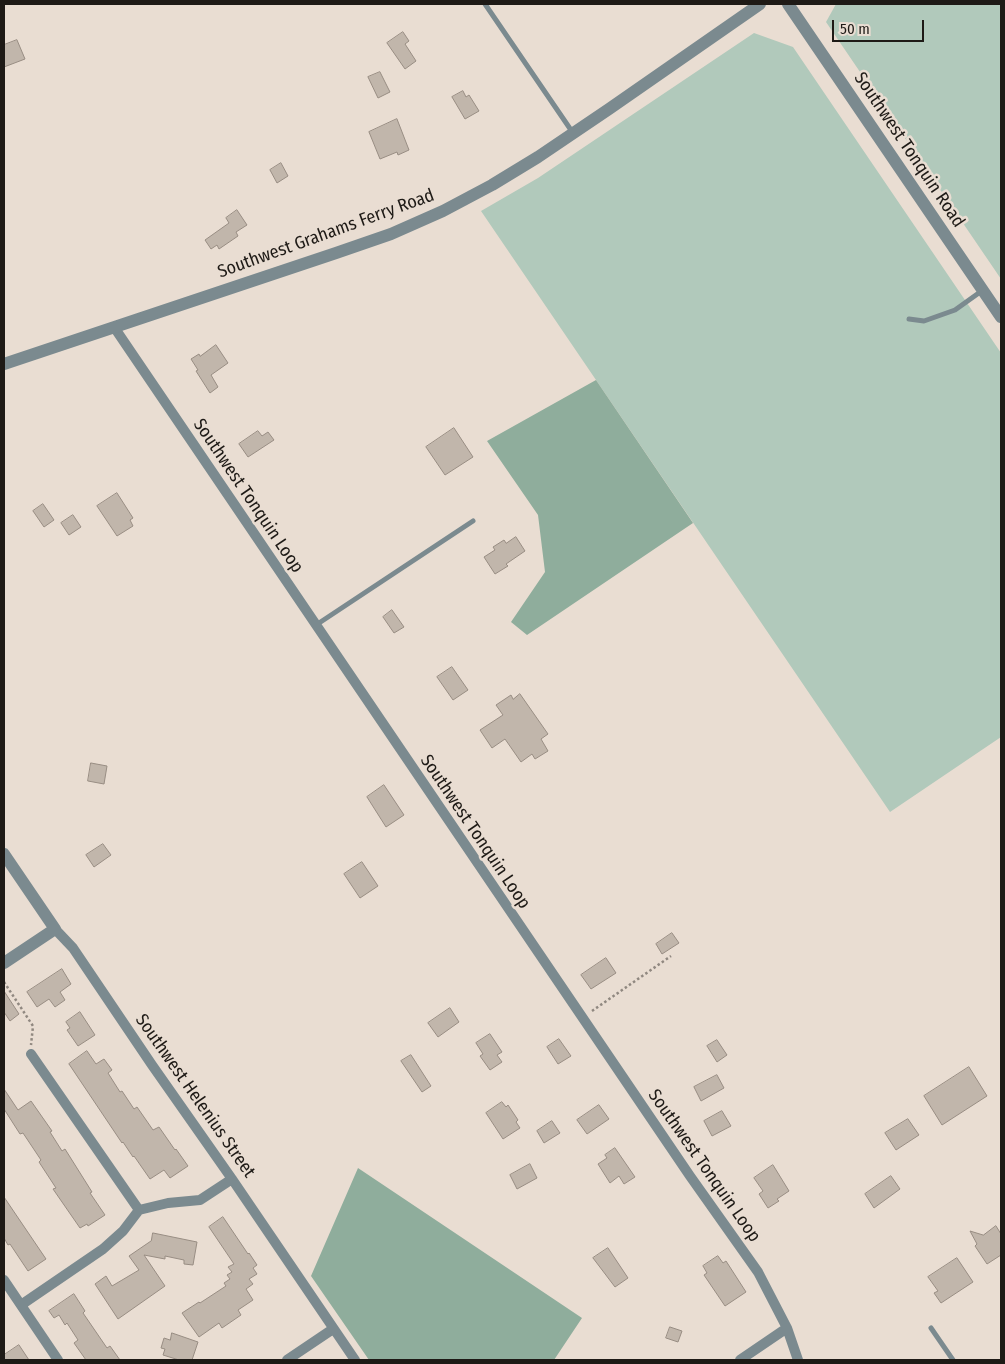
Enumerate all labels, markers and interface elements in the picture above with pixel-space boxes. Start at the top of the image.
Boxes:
scale bar [835,10,928,42]
text: 50 m [840,20,870,38]
street label: Southwest Tonquin Road [849,68,969,232]
street label: Southwest Grahams Ferry Road [215,185,437,283]
street label: Southwest Tonquin Loop [188,415,308,577]
street label: Southwest Tonquin Loop [415,751,535,913]
street label: Southwest Helenius Street [130,1010,260,1182]
street label: Southwest Tonquin Loop [643,1086,765,1246]

